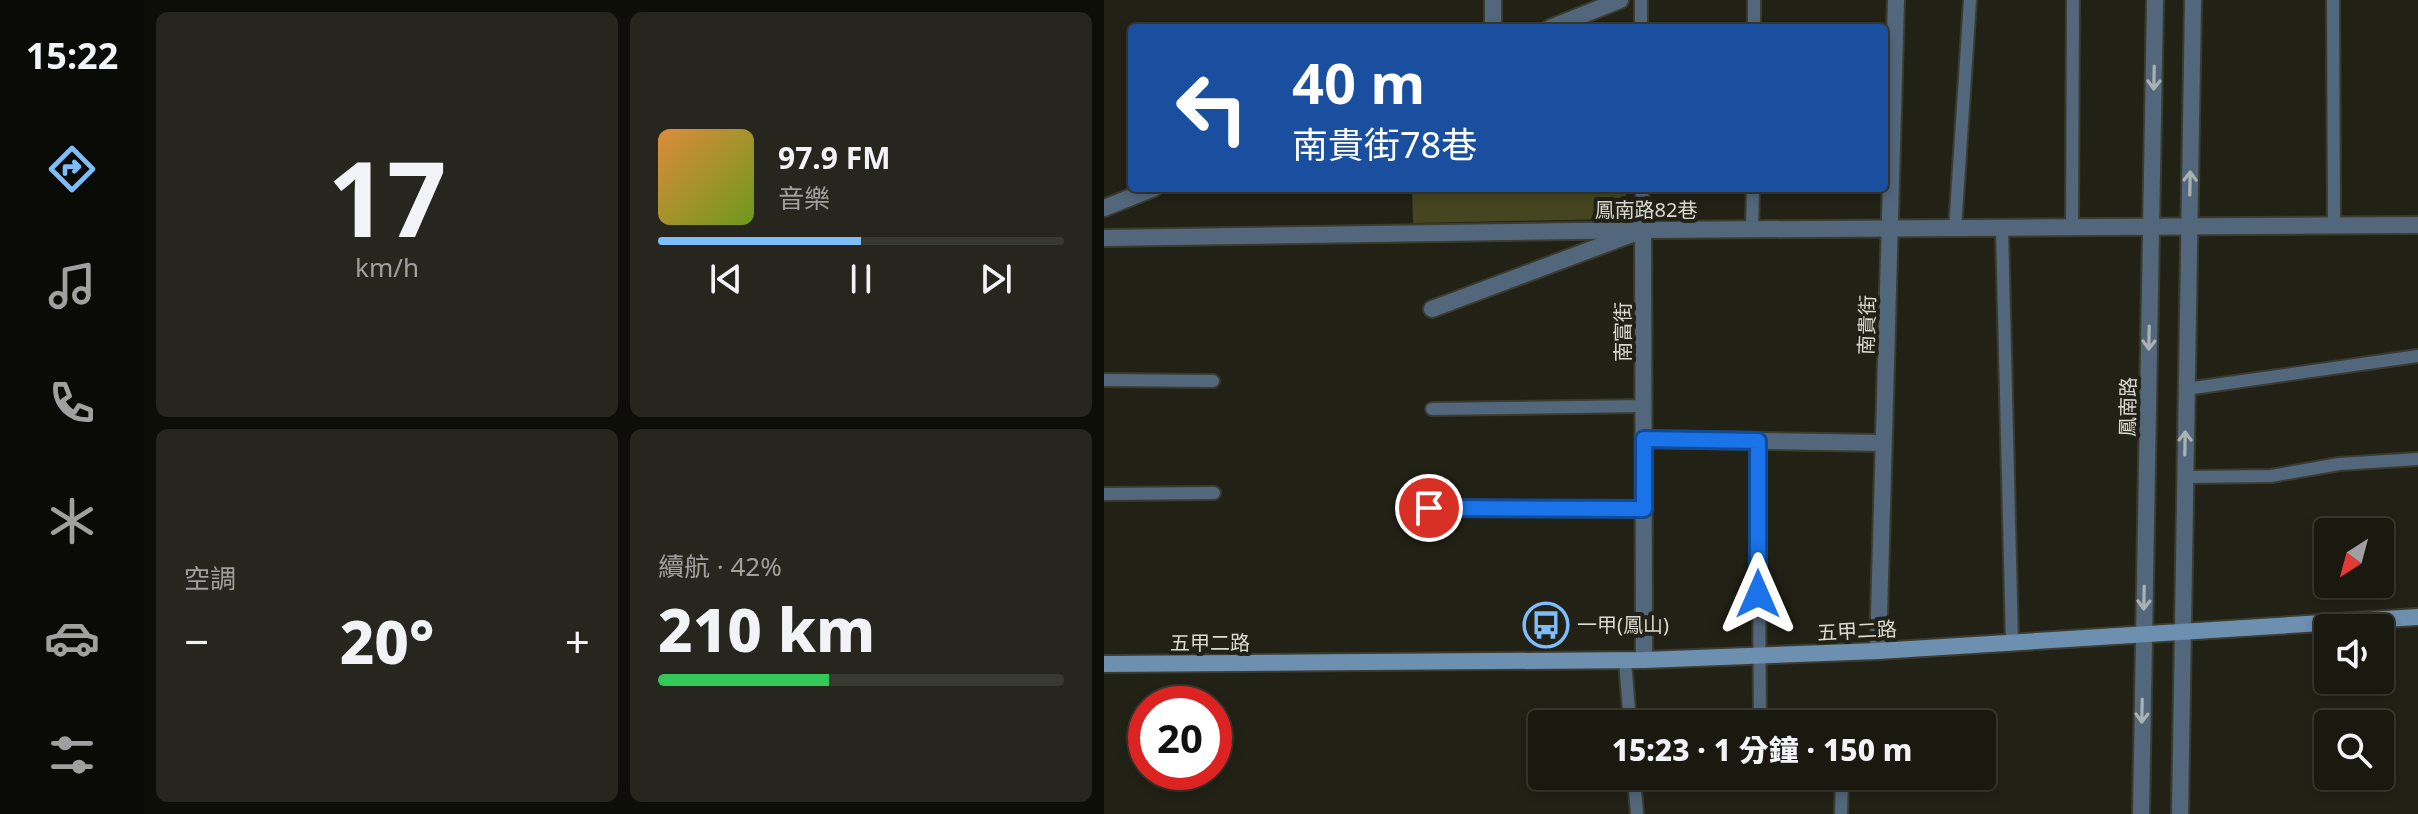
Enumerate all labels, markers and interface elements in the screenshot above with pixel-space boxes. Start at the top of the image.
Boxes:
text: 15:22 [26,31,118,80]
text: 40 m [1292,44,1425,120]
icon: left [1160,56,1264,160]
one-way arrow [2146,64,2162,91]
text: 南貴街78巷 [1292,120,1477,169]
text: 17 [328,126,446,267]
text: 97.9 FM [778,137,890,178]
icon: directions [44,141,100,197]
one-way arrow [2182,170,2198,197]
text: 音樂 [778,180,830,216]
street label: 鳳南路82巷 [1595,196,1697,223]
text: km/h [355,249,419,285]
icon: previous [704,257,748,301]
icon: pause [839,257,883,301]
icon: next [974,257,1018,301]
icon: music [44,258,100,314]
street label: 南貴街 [1852,295,1881,355]
street label: 南富街 [1609,302,1636,362]
one-way arrow [2141,324,2157,351]
icon: phone [44,375,100,431]
street label: 鳳南路 [2113,377,2142,437]
one-way arrow [2177,430,2193,457]
pin [1395,474,1463,542]
icon: arrive [1407,486,1451,530]
icon: climate [44,493,100,549]
north arrow [2314,518,2394,598]
map controls [2314,518,2394,790]
text: 續航 · 42% [658,548,782,584]
position arrow [1716,552,1800,636]
text: 空調 [184,560,236,596]
one-way arrow [2136,584,2152,611]
text: 210 km [658,588,875,670]
text: 20° [340,600,434,682]
bus stop icon: 一甲(鳳山) [1522,601,1570,649]
icon: car [44,610,100,666]
text: − [184,611,209,671]
text: + [565,611,590,671]
place label: 一甲(鳳山) [1577,611,1669,638]
button: sound [2314,614,2394,694]
street label: 五甲二路 [1816,615,1898,646]
street label: 五甲二路 [1170,629,1250,656]
speed limit sign: 20 [1128,686,1232,790]
one-way arrow [2135,697,2150,724]
button: search [2314,710,2394,790]
icon: filters [44,727,100,783]
text: 15:23 · 1 分鐘 · 150 m [1612,729,1912,770]

